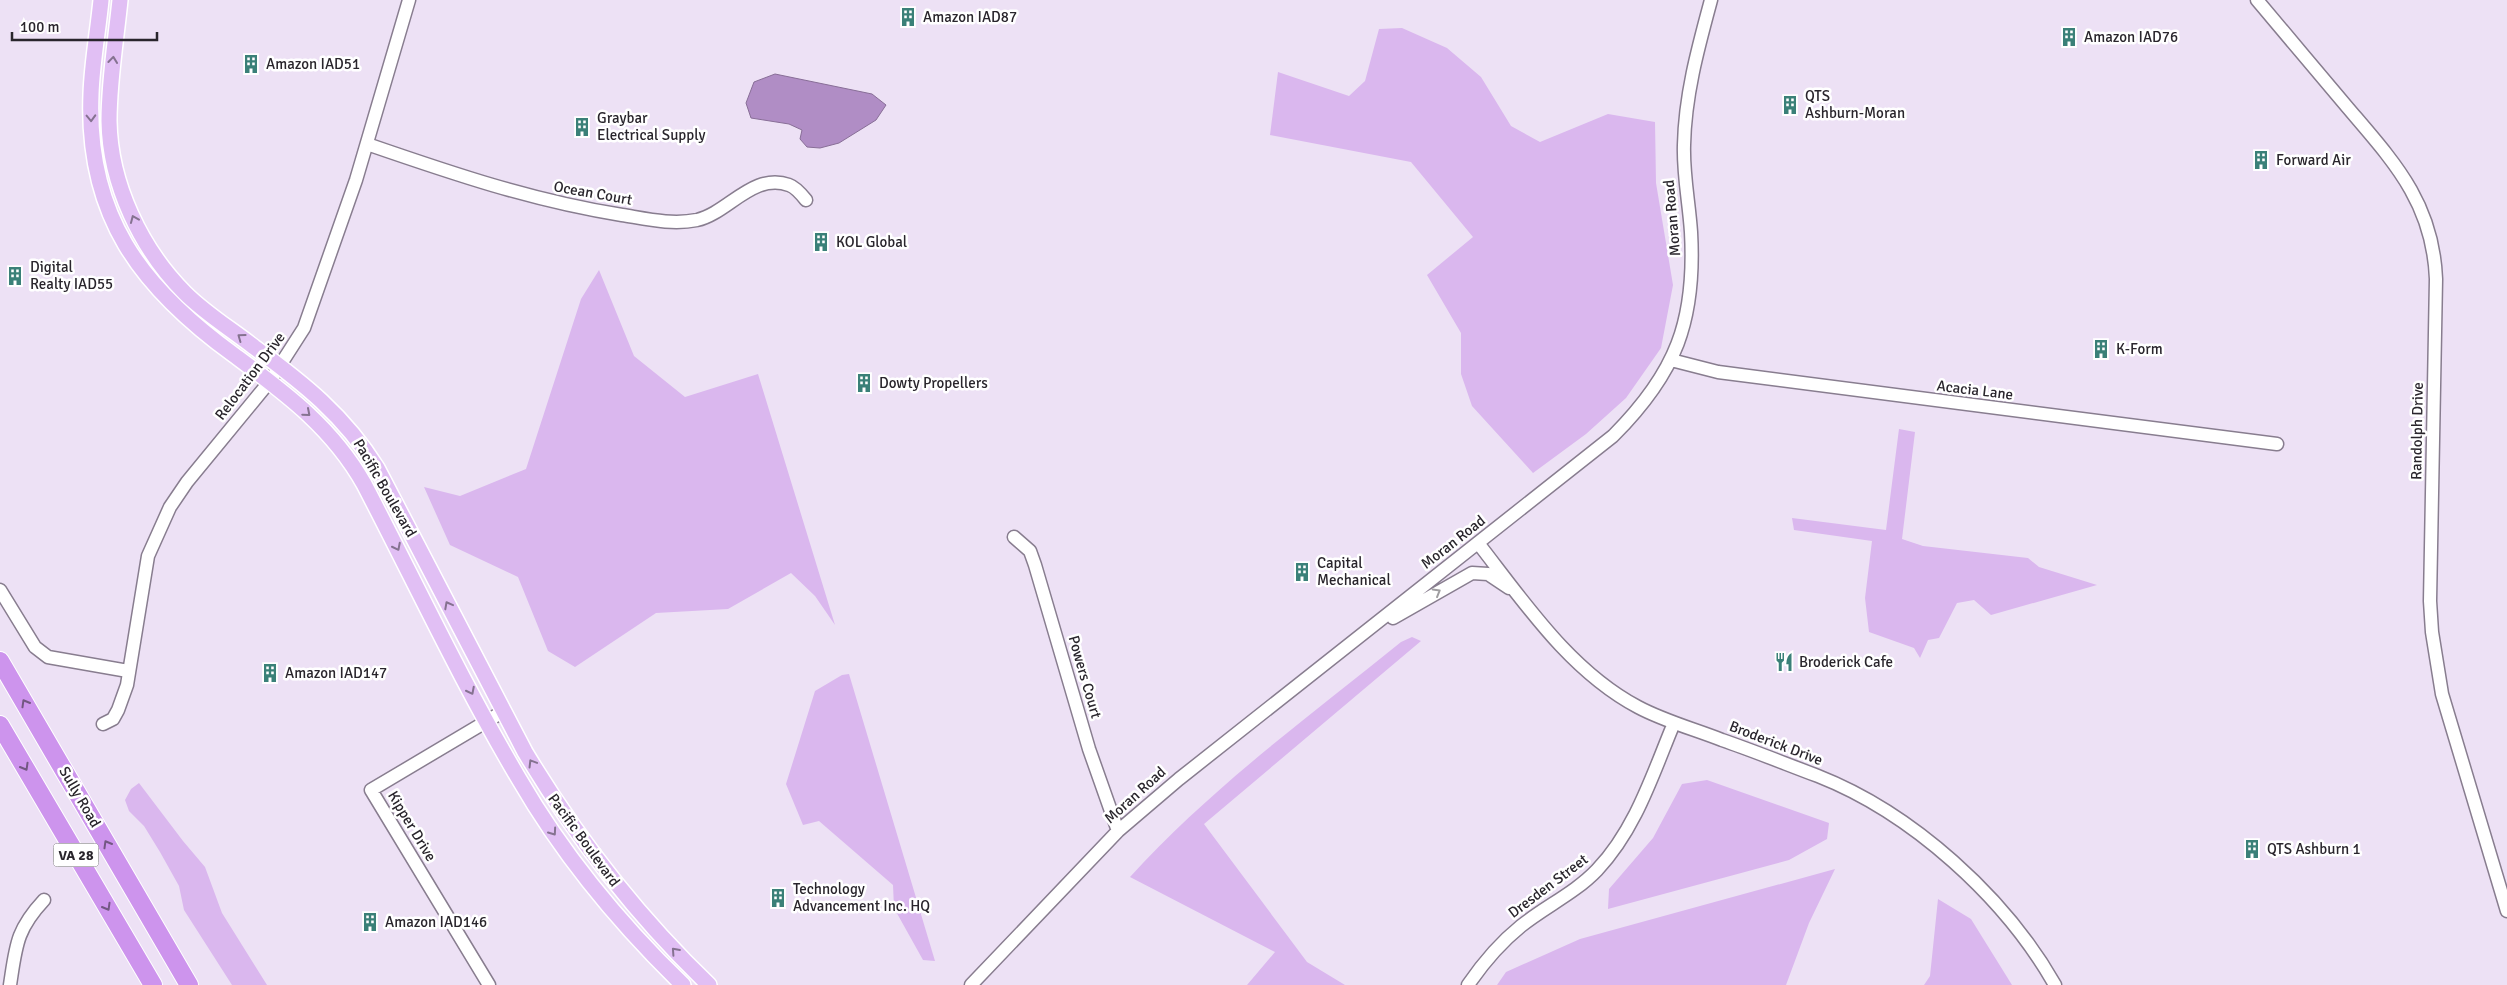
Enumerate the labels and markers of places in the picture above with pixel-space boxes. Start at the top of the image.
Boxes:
building icon: Amazon IAD87 [897,6,919,28]
place label: Amazon IAD87 [923,8,1017,26]
building icon: Amazon IAD76 [2058,26,2080,48]
place label: Amazon IAD76 [2084,28,2178,46]
building icon: Amazon IAD51 [240,53,262,75]
place label: Amazon IAD51 [266,55,360,73]
place label: QTS Ashburn-Moran [1805,87,1905,122]
building icon: QTS Ashburn-Moran [1779,94,1801,116]
place label: Graybar Electrical Supply [597,109,705,144]
building icon: Graybar Electrical Supply [571,116,593,138]
building icon: Forward Air [2250,149,2272,171]
place label: Forward Air [2276,151,2351,169]
building icon: KOL Global [810,231,832,253]
place label: KOL Global [836,233,907,251]
place label: Digital Realty IAD55 [30,258,113,293]
building icon: Digital Realty IAD55 [4,265,26,287]
building icon: K-Form [2090,338,2112,360]
place label: K-Form [2116,340,2163,358]
building icon: Dowty Propellers [853,372,875,394]
place label: Dowty Propellers [879,374,988,392]
place label: Capital Mechanical [1317,554,1391,589]
building icon: Capital Mechanical [1291,561,1313,583]
restaurant icon: Broderick Cafe [1773,651,1795,673]
place label: Broderick Cafe [1799,653,1893,671]
building icon: Amazon IAD147 [259,662,281,684]
place label: Amazon IAD147 [285,664,387,682]
building icon: QTS Ashburn 1 [2241,838,2263,860]
place label: QTS Ashburn 1 [2267,840,2361,858]
place label: Technology Advancement Inc. HQ [793,880,930,915]
building icon: Technology Advancement Inc. HQ [767,887,789,909]
building icon: Amazon IAD146 [359,911,381,933]
place label: Amazon IAD146 [385,913,487,931]

